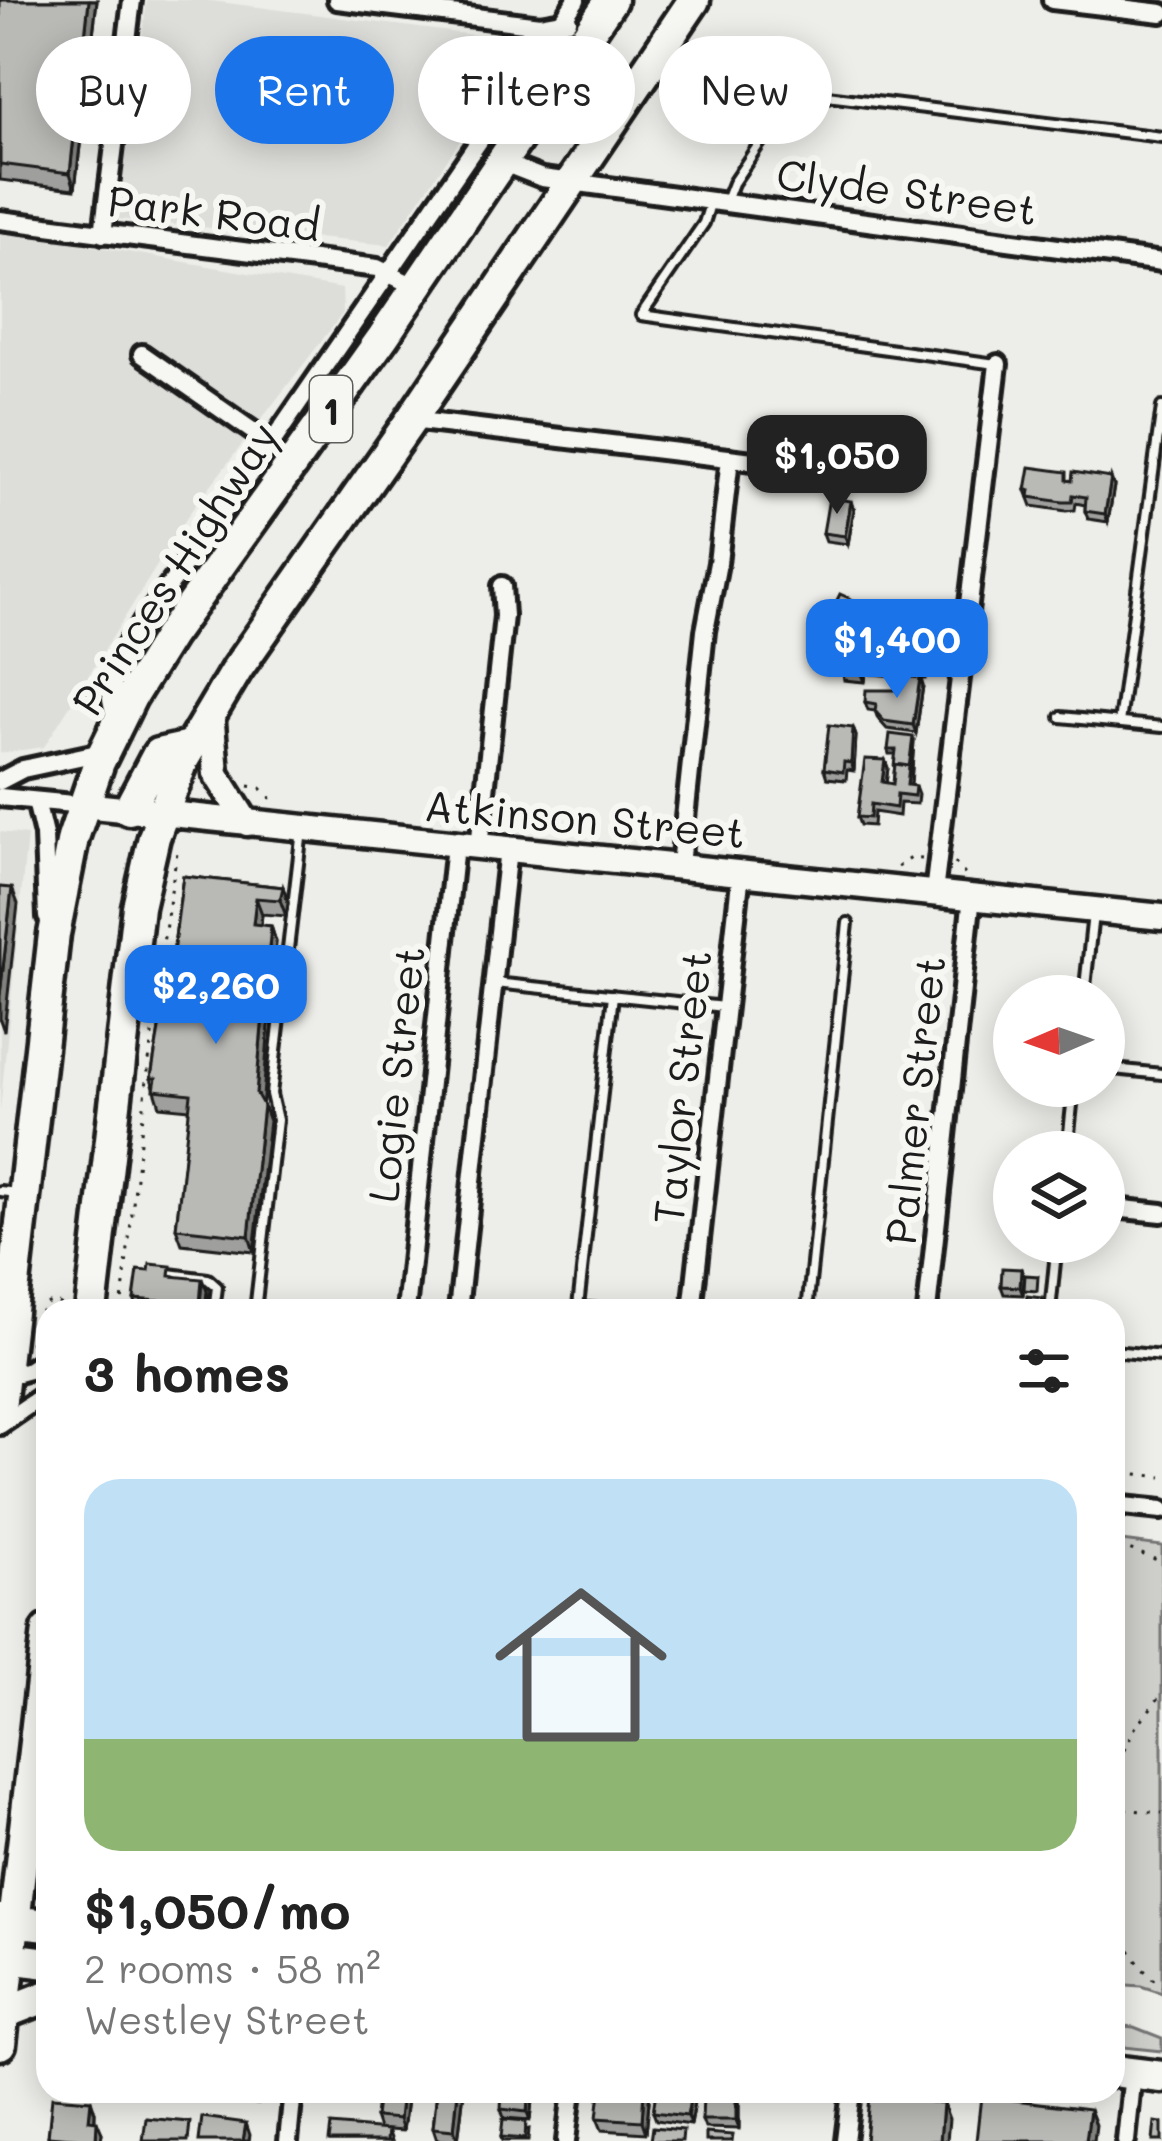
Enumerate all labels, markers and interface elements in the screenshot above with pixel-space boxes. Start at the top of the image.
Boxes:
chip: Buy [36,36,191,144]
chip: Rent [215,36,394,144]
chip: Filters [418,36,635,144]
chip: New [659,36,832,144]
street label: Clyde Street [773,146,1041,236]
street label: Park Road [105,172,323,252]
road number: 1 [310,376,352,442]
street label: Princes Highway [59,411,289,725]
pin: $1,050 [739,415,935,517]
text: $1,050 [774,428,900,479]
pin: $1,400 [799,599,995,701]
text: $1,400 [833,612,961,663]
street label: Atkinson Street [422,777,748,859]
street label: Logie Street [354,943,436,1205]
pin: $2,260 [118,945,314,1047]
street label: Taylor Street [639,947,723,1227]
street label: Palmer Street [871,953,957,1247]
text: $2,260 [152,958,280,1009]
north arrow [993,975,1125,1107]
map controls [993,975,1125,1263]
button: layers [993,1131,1125,1263]
text: 3 homes [84,1338,290,1405]
icon: filters [1011,1338,1077,1404]
icon: home [473,1557,689,1773]
text: $1,050/mo [84,1875,350,1942]
text: 2 rooms · 58 m² [84,1942,381,1993]
text: Westley Street [84,1993,369,2044]

